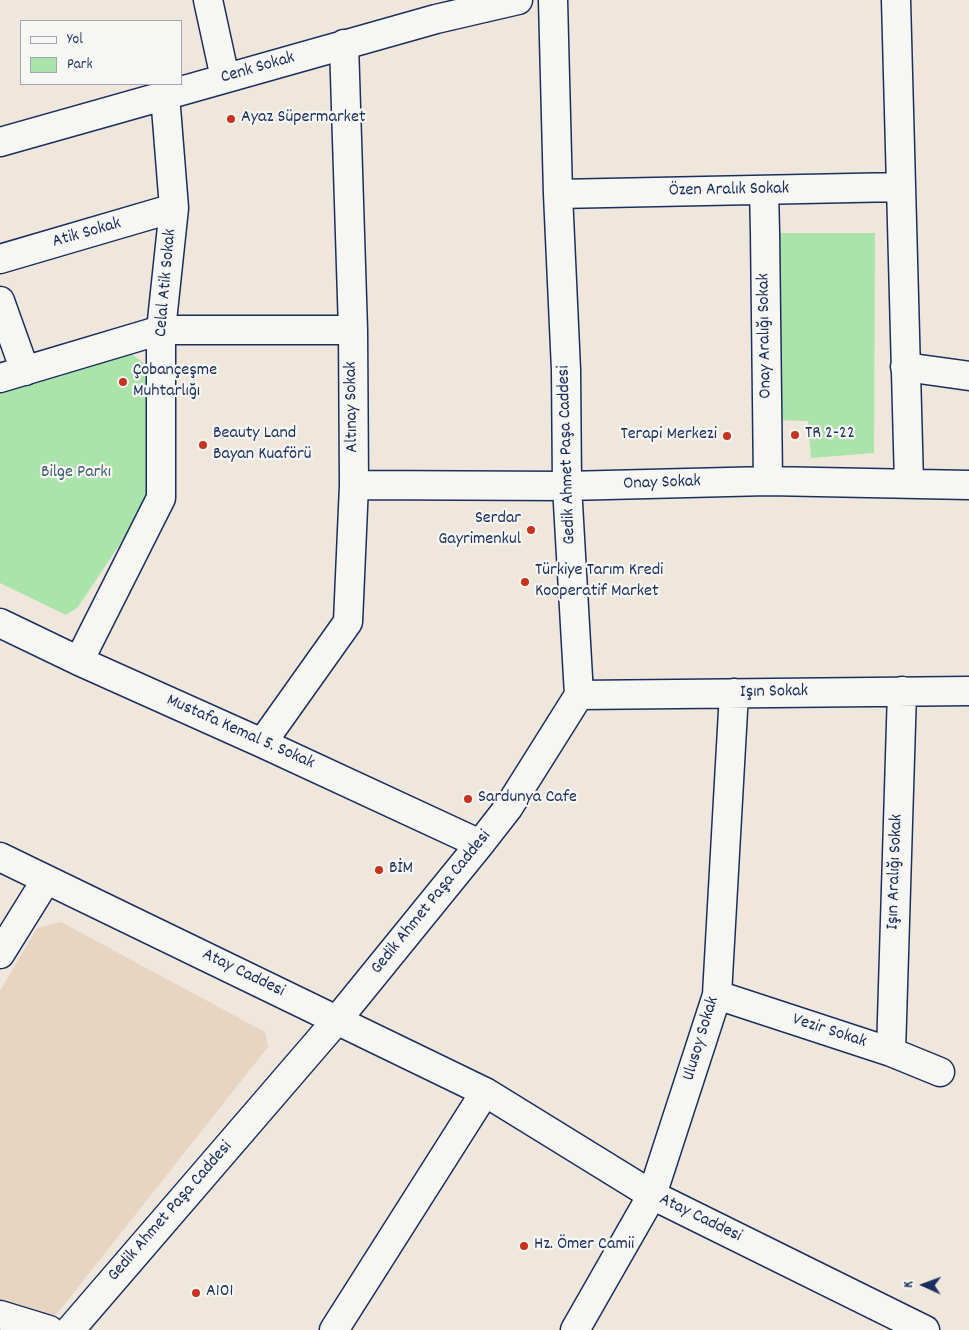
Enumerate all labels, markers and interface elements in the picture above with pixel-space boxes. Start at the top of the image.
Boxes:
legend [20,20,182,85]
text: Yol [67,29,83,51]
street label: Cenk Sokak [219,48,297,90]
text: Park [67,54,93,76]
place label: Ayaz Süpermarket [241,108,366,130]
marker: Ayaz Süpermarket [225,113,237,125]
street label: Özen Aralık Sokak [669,179,789,203]
street label: Atik Sokak [50,214,124,254]
street label: Celal Atik Sokak [152,228,182,338]
street label: Onay Aralığı Sokak [754,273,778,399]
place label: Çobançeşme Muhtarlığı [133,361,217,404]
street label: Altınay Sokak [341,361,365,453]
street label: Gedik Ahmet Paşa Caddesi [554,365,582,545]
marker: Çobançeşme Muhtarlığı [117,376,129,388]
place label: Beauty Land Bayan Kuaförü [213,424,311,466]
place label: TR 2-22 [805,424,855,446]
place label: Terapi Merkezi [620,425,717,447]
marker: TR 2-22 [789,429,801,441]
marker: Terapi Merkezi [721,430,733,442]
marker: Beauty Land Bayan Kuaförü [197,439,209,451]
park label: Bilge Parkı [41,463,111,485]
street label: Onay Sokak [623,472,701,496]
place label: Serdar Gayrimenkul [438,509,521,552]
marker: Serdar Gayrimenkul [525,524,537,536]
place label: Türkiye Tarım Kredi Kooperatif Market [535,561,663,604]
marker: Türkiye Tarım Kredi Kooperatif Market [519,576,531,588]
street label: Işın Sokak [740,682,808,704]
street label: Mustafa Kemal 5. Sokak [163,691,317,775]
place label: Sardunya Cafe [478,788,577,810]
marker: Sardunya Cafe [462,793,474,805]
street label: Işın Aralığı Sokak [883,814,909,930]
street label: Gedik Ahmet Paşa Caddesi [367,827,497,979]
place label: BİM [389,859,413,881]
marker: BİM [373,864,385,876]
street label: Atay Caddesi [198,945,288,1003]
street label: Ulusoy Sokak [679,994,725,1084]
street label: Vezir Sokak [789,1010,869,1054]
street label: Gedik Ahmet Paşa Caddesi [104,1137,238,1287]
street label: Atay Caddesi [655,1190,745,1248]
place label: Hz. Ömer Camii [534,1235,634,1257]
marker: Hz. Ömer Camii [518,1240,530,1252]
north arrow [899,1260,949,1310]
text: K [899,1281,919,1288]
place label: A101 [206,1282,234,1304]
marker: A101 [190,1287,202,1299]

